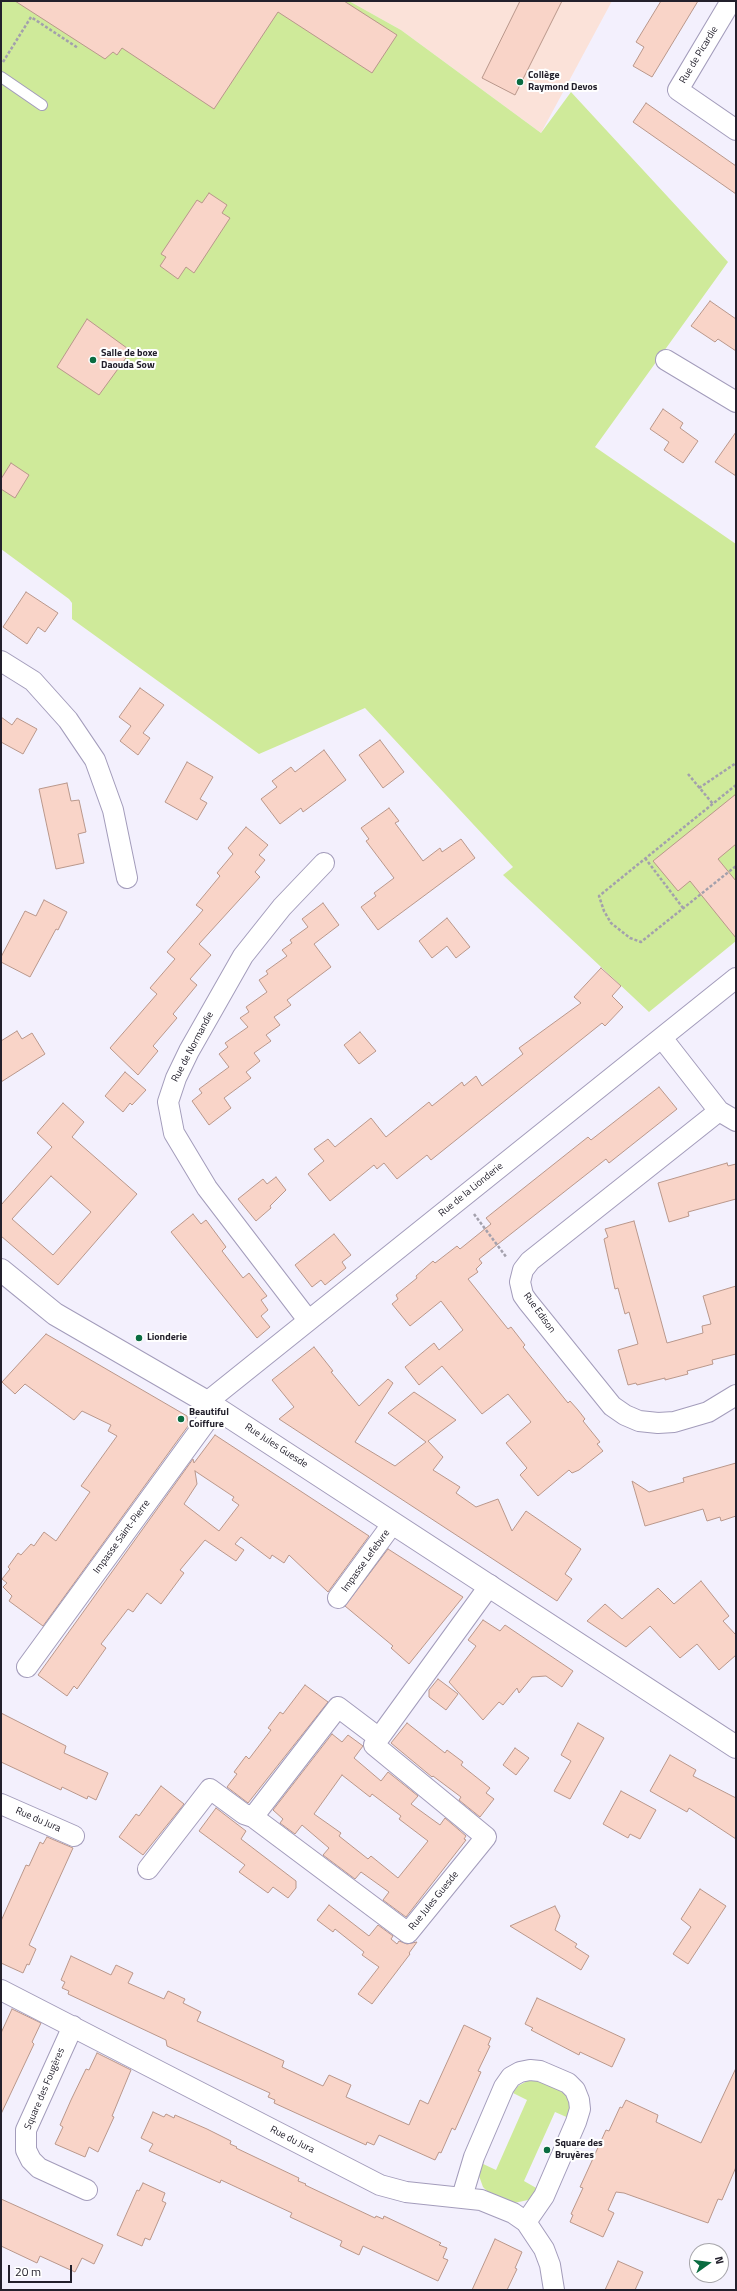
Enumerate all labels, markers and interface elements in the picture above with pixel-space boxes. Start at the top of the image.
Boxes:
street label: Rue de Picardie [677,24,721,86]
place label: Collège Raymond Devos [528,70,597,94]
marker: Collège Raymond Devos [515,77,525,87]
place label: Salle de boxe Daouda Sow [101,348,157,372]
marker: Salle de boxe Daouda Sow [88,355,98,365]
street label: Rue de Normandie [169,1010,217,1084]
street label: Rue de la Lionderie [436,1160,506,1220]
street label: Rue Edison [520,1290,558,1336]
place label: Lionderie [147,1332,187,1344]
marker: Lionderie [134,1333,144,1343]
place label: Beautiful Coiffure [189,1407,229,1430]
marker: Beautiful Coiffure [176,1414,186,1424]
street label: Rue Jules Guesde [242,1421,310,1471]
street label: Impasse Saint-Pierre [91,1498,153,1576]
street label: Impasse Lefebvre [339,1527,393,1595]
street label: Rue du Jura [13,1805,63,1835]
street label: Rue Jules Guesde [406,1869,462,1933]
street label: Square des Fougères [22,2046,68,2132]
street label: Rue du Jura [268,2124,316,2156]
place label: Square des Bruyères [555,2138,603,2162]
marker: Square des Bruyères [542,2145,552,2155]
north arrow [689,2243,729,2283]
text: N [711,2255,728,2266]
scale bar [10,2257,74,2283]
text: 20 m [15,2262,41,2281]

